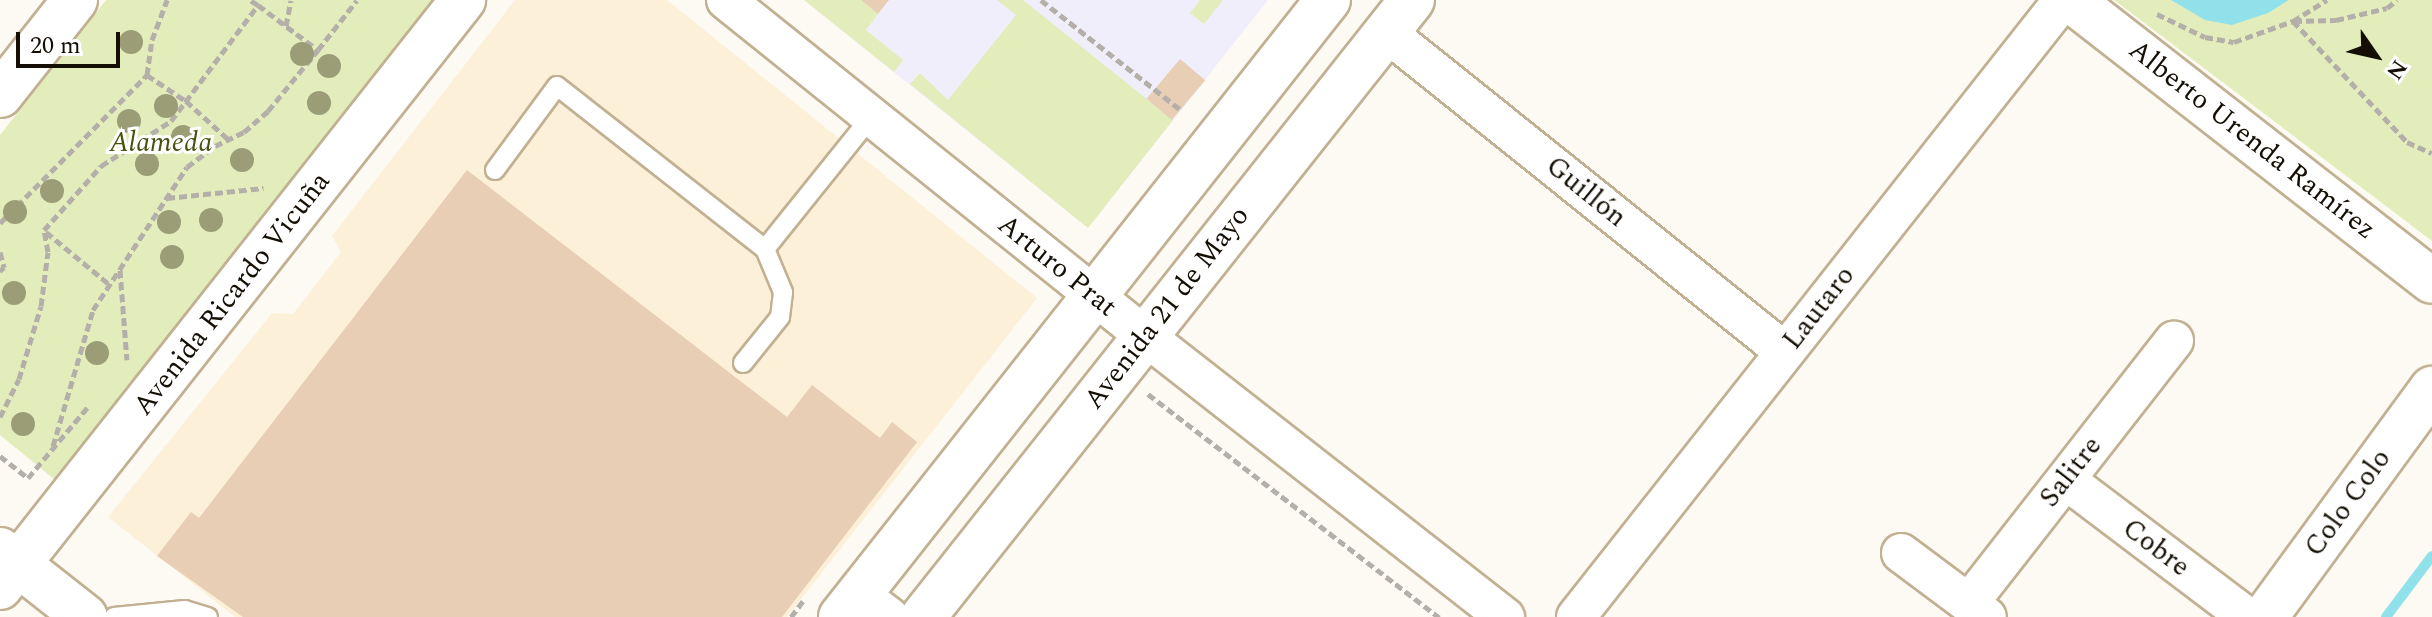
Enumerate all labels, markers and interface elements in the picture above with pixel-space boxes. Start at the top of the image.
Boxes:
scale bar [20,16,124,66]
north arrow [2336,16,2416,96]
text: 20 m [30,28,81,64]
street label: Alberto Urenda Ramírez [2122,33,2382,247]
text: N [2378,53,2415,86]
park label: Alameda [110,126,212,160]
street label: Guillón [1539,149,1633,235]
street label: Avenida Ricardo Vicuña [126,166,338,422]
street label: Avenida 21 de Mayo [1077,200,1257,416]
street label: Arturo Prat [991,208,1123,324]
street label: Lautaro [1776,259,1862,357]
street label: Salitre [2033,430,2109,514]
street label: Colo Colo [2298,443,2398,563]
street label: Cobre [2116,512,2196,584]

